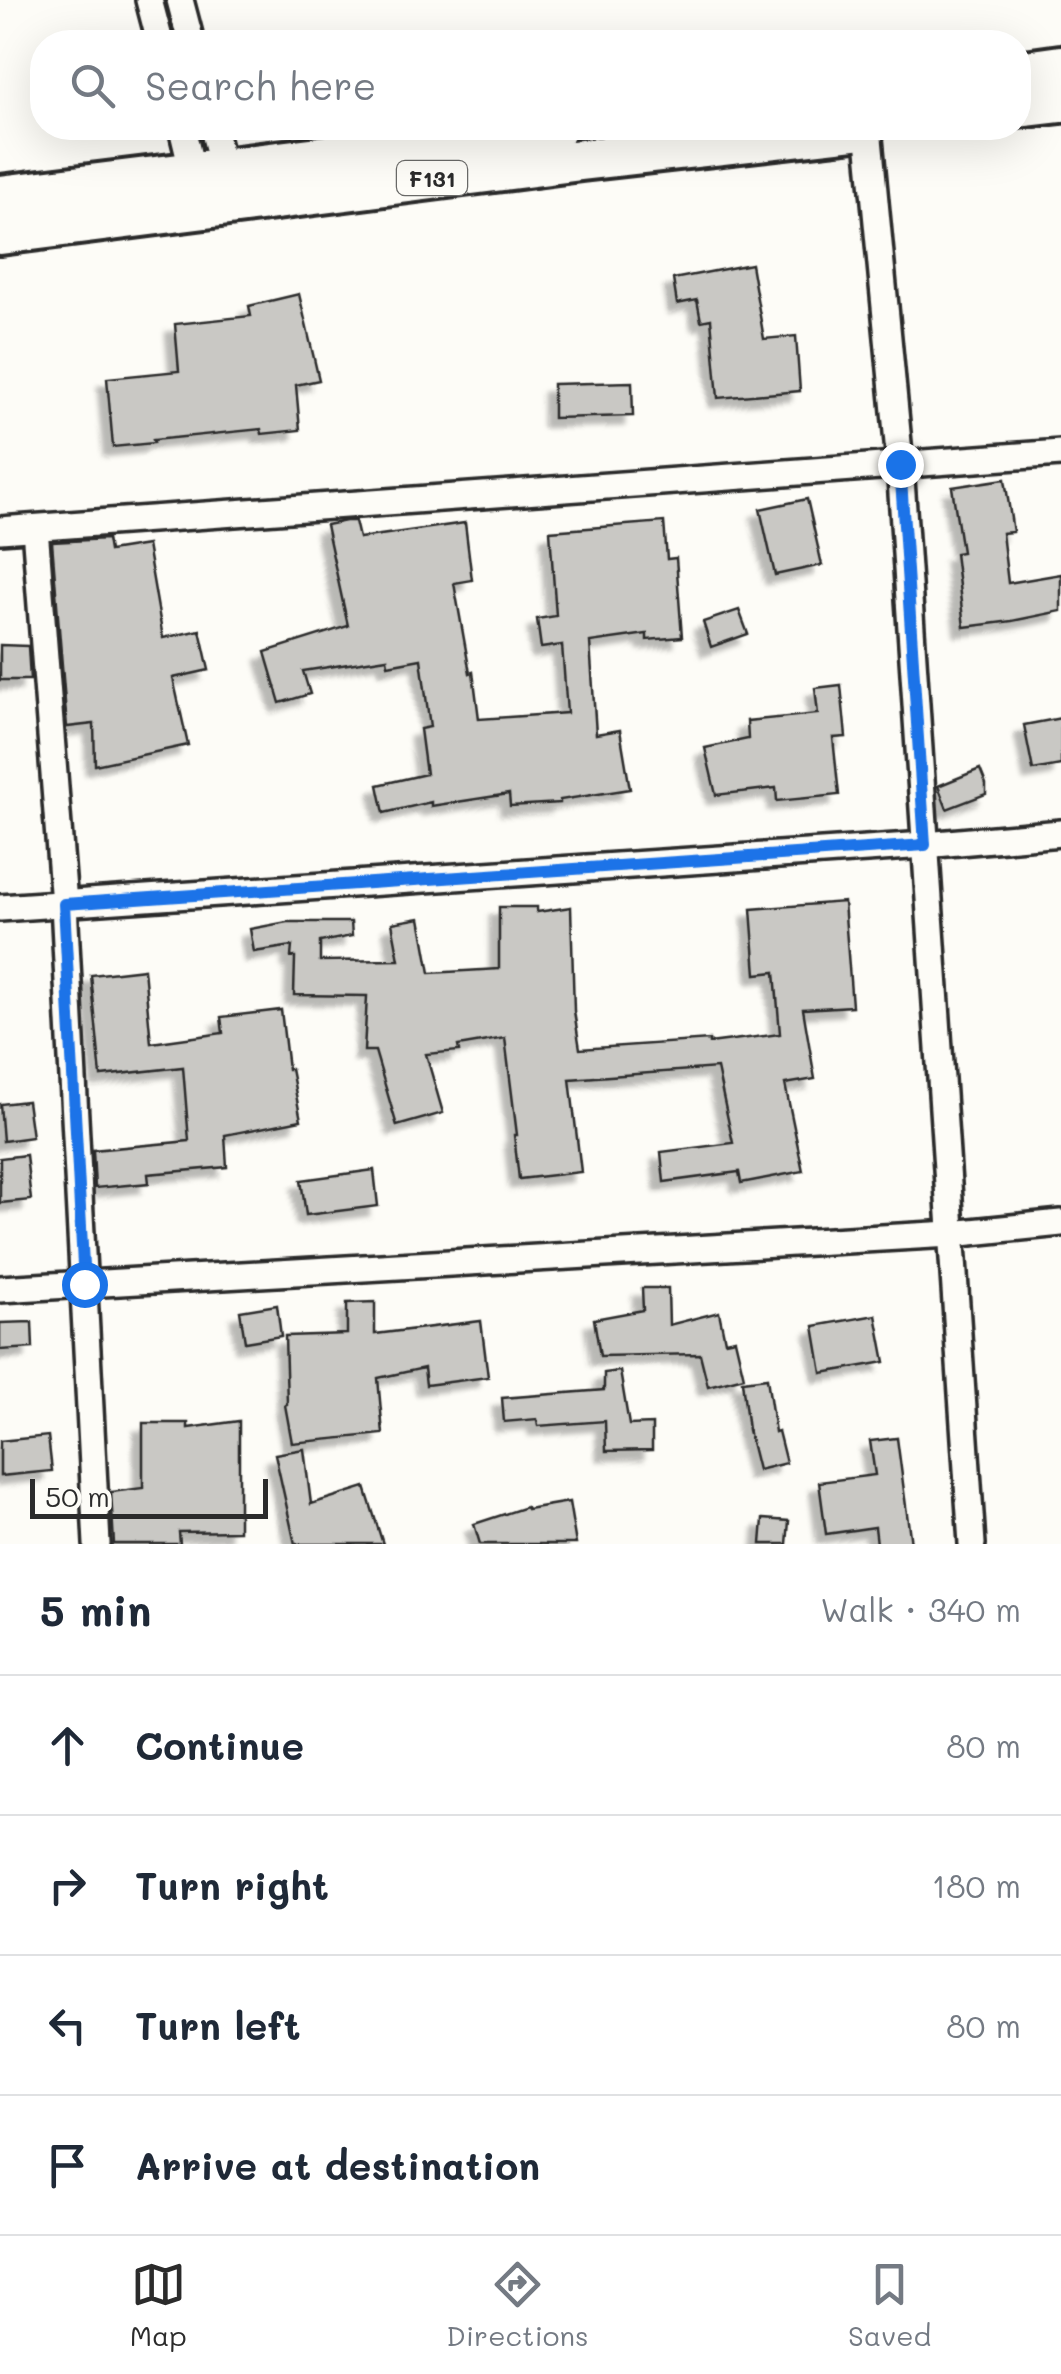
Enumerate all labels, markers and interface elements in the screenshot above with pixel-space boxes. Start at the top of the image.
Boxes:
search box [30,30,1031,140]
icon: search [65,58,120,113]
text: Search here [145,60,376,110]
road number: F131 [397,161,467,195]
route end [878,442,924,488]
route start [62,1262,108,1308]
scale bar [30,1474,268,1518]
text: 50 m [45,1478,110,1514]
text: 5 min [40,1582,151,1637]
text: Walk · 340 m [820,1588,1021,1630]
icon: ahead [40,1718,95,1773]
text: Continue [135,1720,304,1770]
text: 80 m [946,1724,1021,1766]
icon: right [40,1858,95,1913]
text: Turn right [135,1860,329,1910]
text: 180 m [932,1864,1021,1906]
icon: left [40,1998,95,2053]
text: Turn left [135,2000,301,2050]
text: 80 m [946,2004,1021,2046]
icon: arrive [40,2138,95,2193]
text: Arrive at destination [135,2140,540,2190]
tab: Map [130,2257,187,2353]
tab: Directions [446,2257,589,2353]
tab: Saved [848,2257,931,2353]

